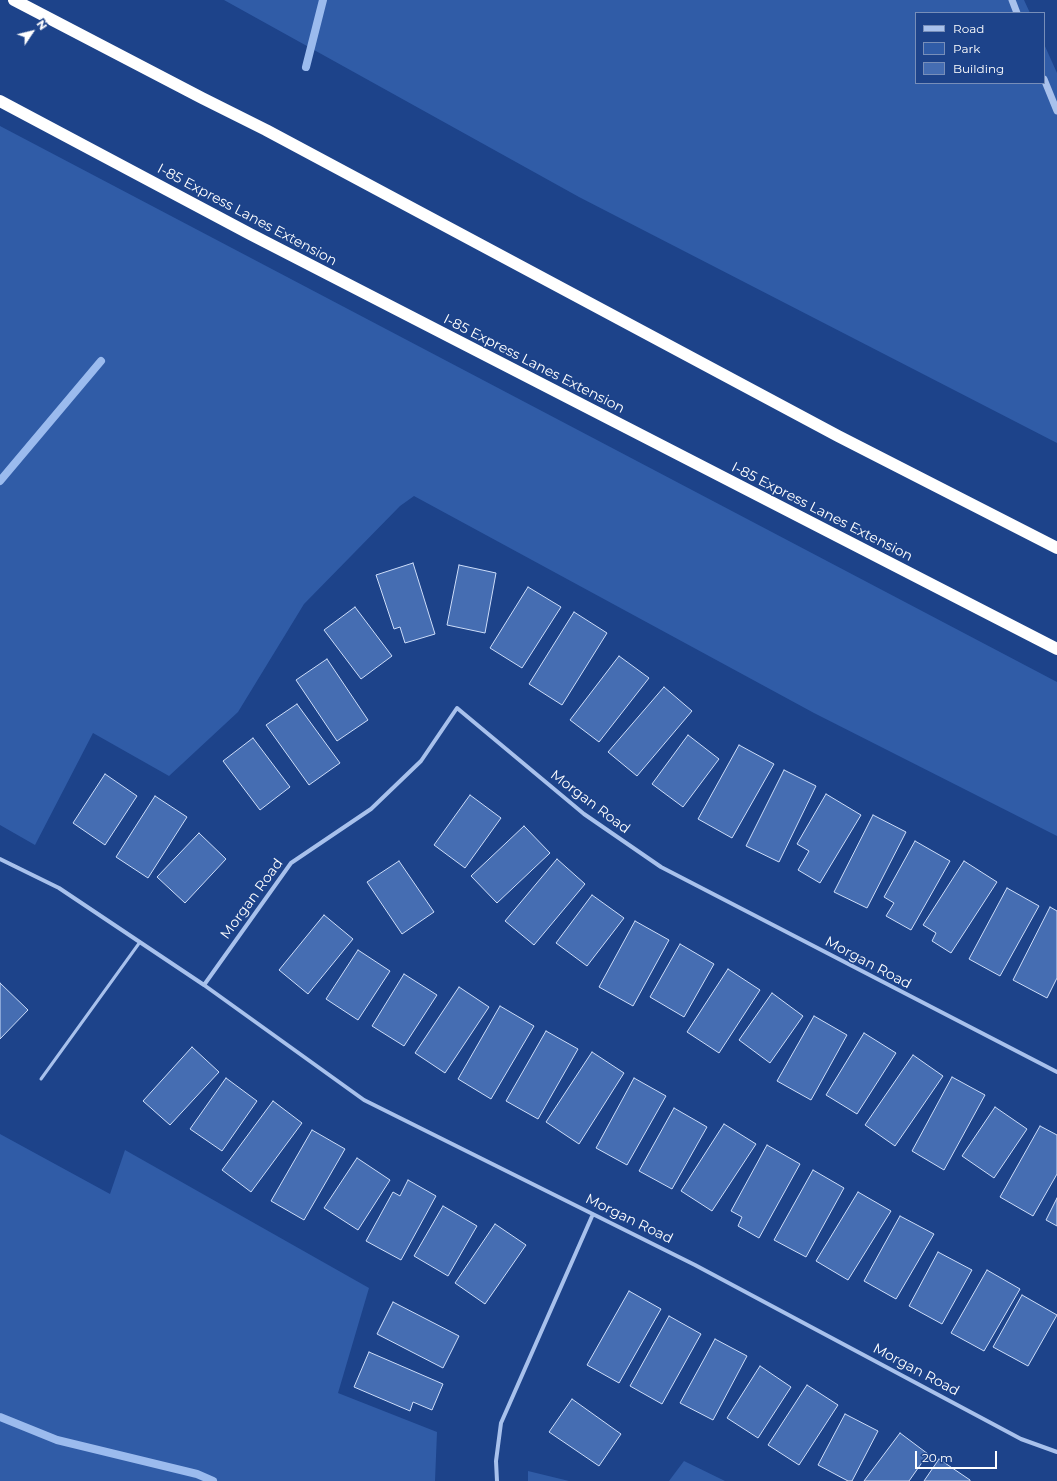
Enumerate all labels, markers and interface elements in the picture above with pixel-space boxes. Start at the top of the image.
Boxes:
north arrow [12,12,52,52]
legend [915,12,1045,84]
text: N [34,17,50,33]
text: Road [953,21,984,36]
text: Park [953,41,980,56]
text: Building [953,61,1004,76]
street label: I-85 Express Lanes Extension [154,160,340,270]
street label: I-85 Express Lanes Extension [441,311,627,417]
street label: I-85 Express Lanes Extension [729,459,915,565]
street label: Morgan Road [547,767,633,837]
street label: Morgan Road [217,856,287,942]
street label: Morgan Road [822,933,914,993]
street label: Morgan Road [583,1191,675,1247]
street label: Morgan Road [870,1340,962,1400]
scale bar [917,1443,999,1469]
text: 20 m [922,1450,953,1465]

